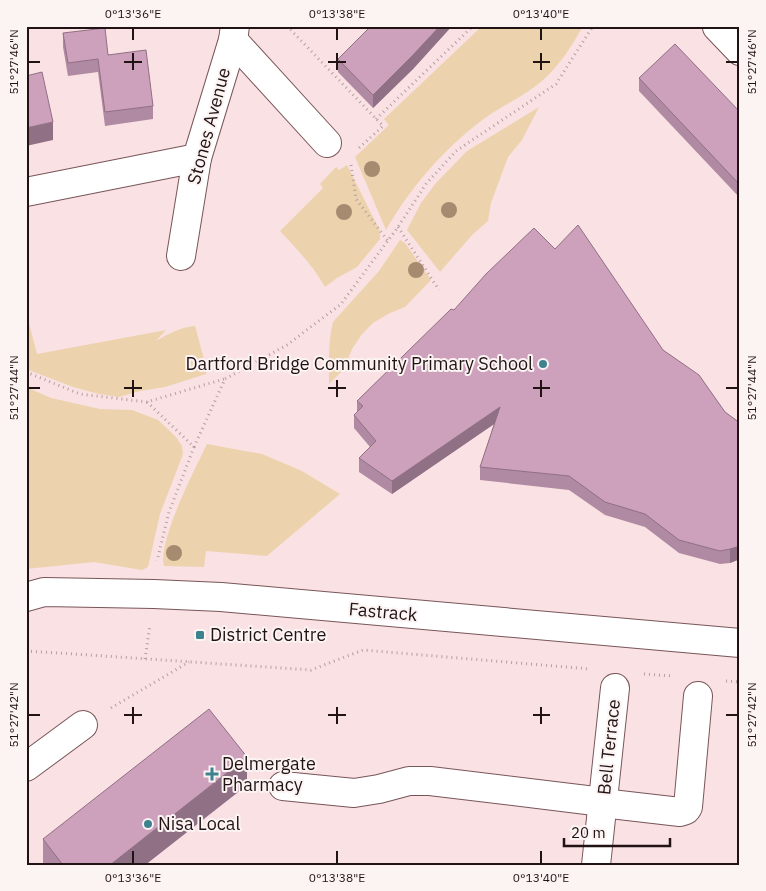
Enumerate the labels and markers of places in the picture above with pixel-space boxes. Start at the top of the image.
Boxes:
place label: Dartford Bridge Community Primary School [185,352,533,375]
marker: Dartford Bridge Community Primary School [537,358,549,370]
place label: District Centre [210,623,326,646]
marker: District Centre [194,629,206,641]
place label: Delmergate Pharmacy [222,752,316,796]
marker: Delmergate Pharmacy [206,768,218,780]
place label: Nisa Local [158,812,240,835]
marker: Nisa Local [142,818,154,830]

